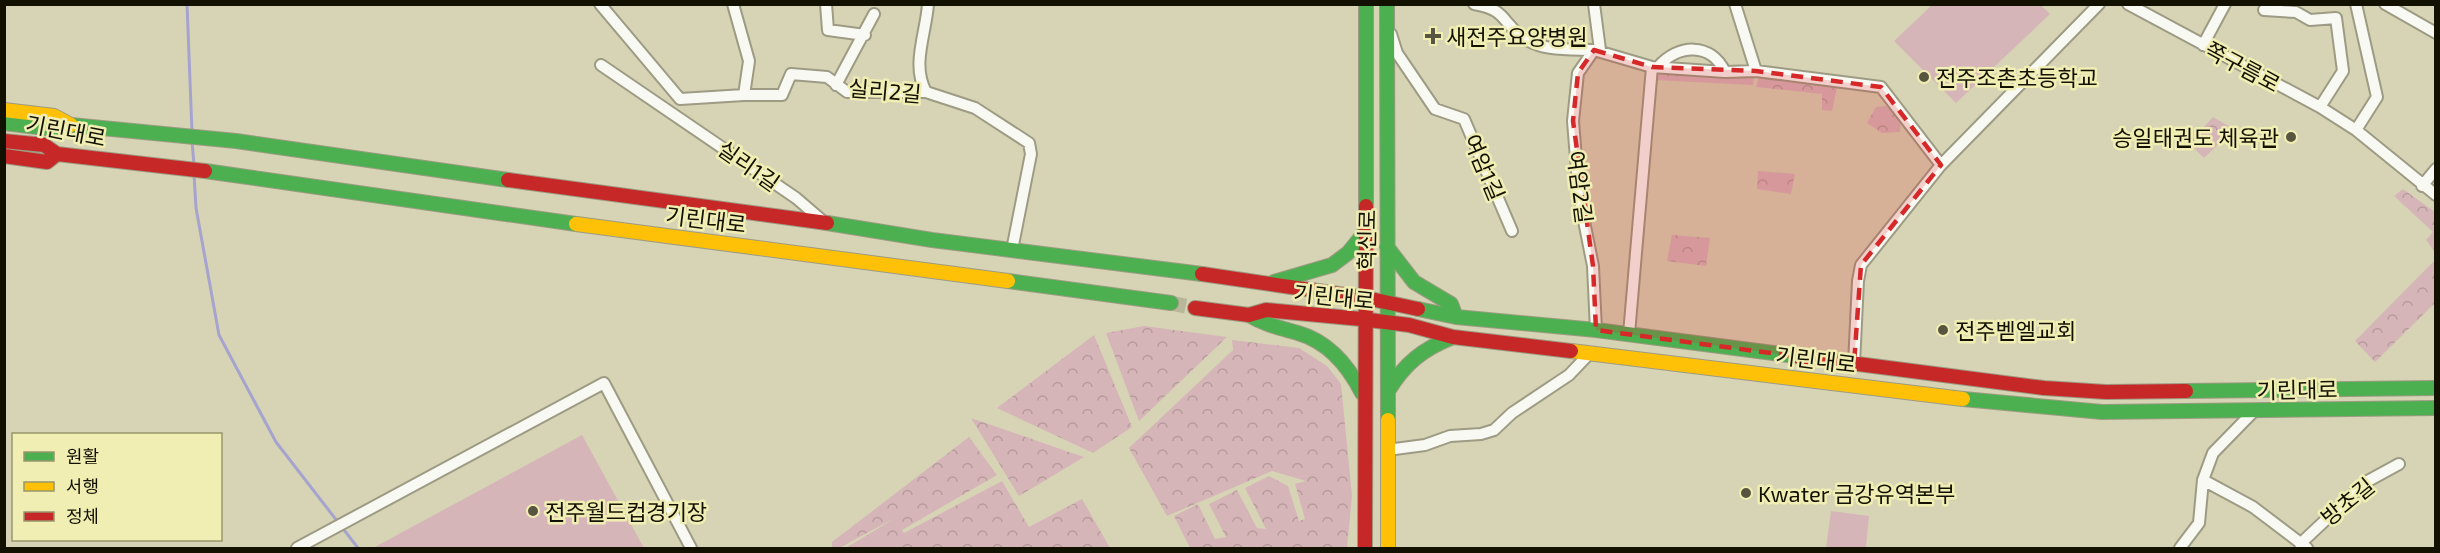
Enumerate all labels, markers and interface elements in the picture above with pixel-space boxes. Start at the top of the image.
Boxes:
place label: 새전주요양병원 [1446,23,1588,49]
marker: 새전주요양병원 [1424,27,1442,45]
street label: 쪽구름로 [2201,36,2285,96]
place label: 전주조촌초등학교 [1936,64,2098,90]
marker: 전주조촌초등학교 [1917,70,1931,84]
street label: 실리2길 [847,74,923,106]
street label: 기린대로 [24,110,108,150]
place label: 승일태권도 체육관 [2112,124,2279,150]
street label: 여암1길 [1459,130,1511,204]
marker: 승일태권도 체육관 [2284,130,2298,144]
street label: 실리1길 [713,134,785,196]
street label: 여암2길 [1564,149,1598,225]
street label: 기린대로 [664,201,748,237]
street label: 혁신로 [1352,209,1380,271]
street label: 기린대로 [1292,279,1376,313]
place label: 전주벧엘교회 [1955,317,2076,343]
marker: 전주벧엘교회 [1936,323,1950,337]
street label: 기린대로 [1774,341,1858,377]
street label: 기린대로 [2256,375,2338,403]
legend [12,433,222,541]
text: 원활 [66,445,99,467]
street label: 방초길 [2315,472,2379,530]
text: 서행 [66,475,99,497]
place label: Kwater 금강유역본부 [1758,480,1956,506]
marker: Kwater 금강유역본부 [1739,486,1753,500]
place label: 전주월드컵경기장 [545,498,707,524]
marker: 전주월드컵경기장 [526,504,540,518]
text: 정체 [66,505,99,527]

